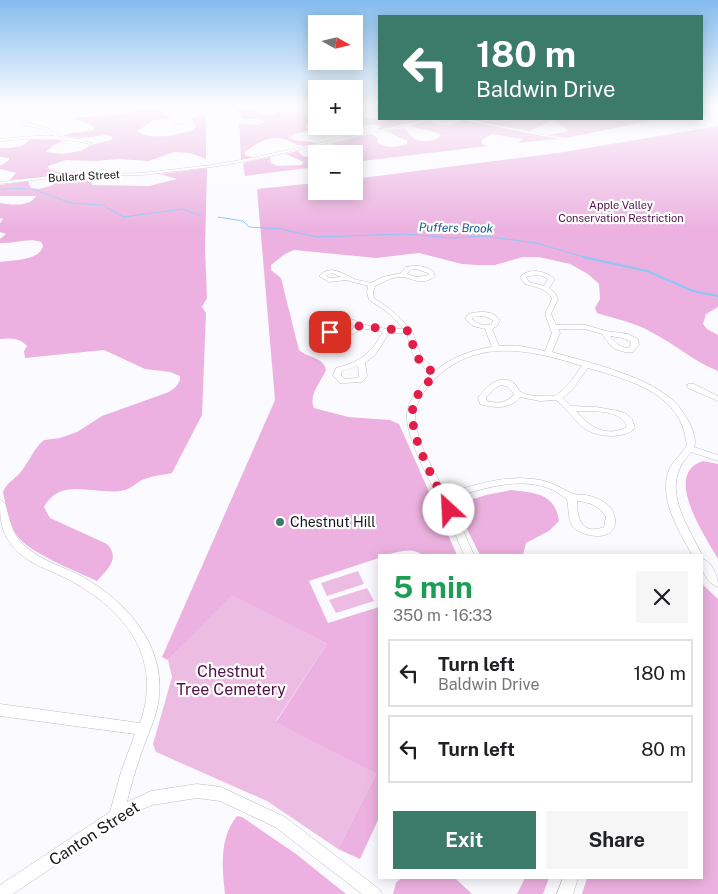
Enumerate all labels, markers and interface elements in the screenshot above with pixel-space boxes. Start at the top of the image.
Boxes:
north arrow [308,15,362,70]
map controls [308,15,363,200]
text: 180 m [476,34,576,75]
icon: left [393,35,458,100]
text: Baldwin Drive [476,76,616,102]
button: + [308,80,363,135]
button: − [308,145,363,200]
street label: Bullard Street [48,168,120,184]
park label: Apple Valley Conservation Restriction [558,199,684,224]
water label: Puffers Brook [419,220,494,236]
pin [309,311,351,353]
icon: arrive [316,318,344,346]
position arrow [422,483,474,535]
place label: Chestnut Hill [290,514,376,530]
marker: Chestnut Hill [274,516,286,528]
text: 5 min [393,569,473,605]
button: close [636,571,688,623]
text: 350 m · 16:33 [393,606,492,625]
text: Turn left [438,653,515,675]
icon: left [395,659,423,687]
park label: Chestnut Tree Cemetery [176,662,286,699]
text: 180 m [633,662,686,684]
text: Baldwin Drive [438,675,540,694]
icon: left [395,735,423,763]
text: Turn left [438,738,515,760]
text: 80 m [641,738,686,760]
street label: Canton Street [46,797,143,870]
button: Exit [393,811,536,869]
button: Share [546,811,688,869]

